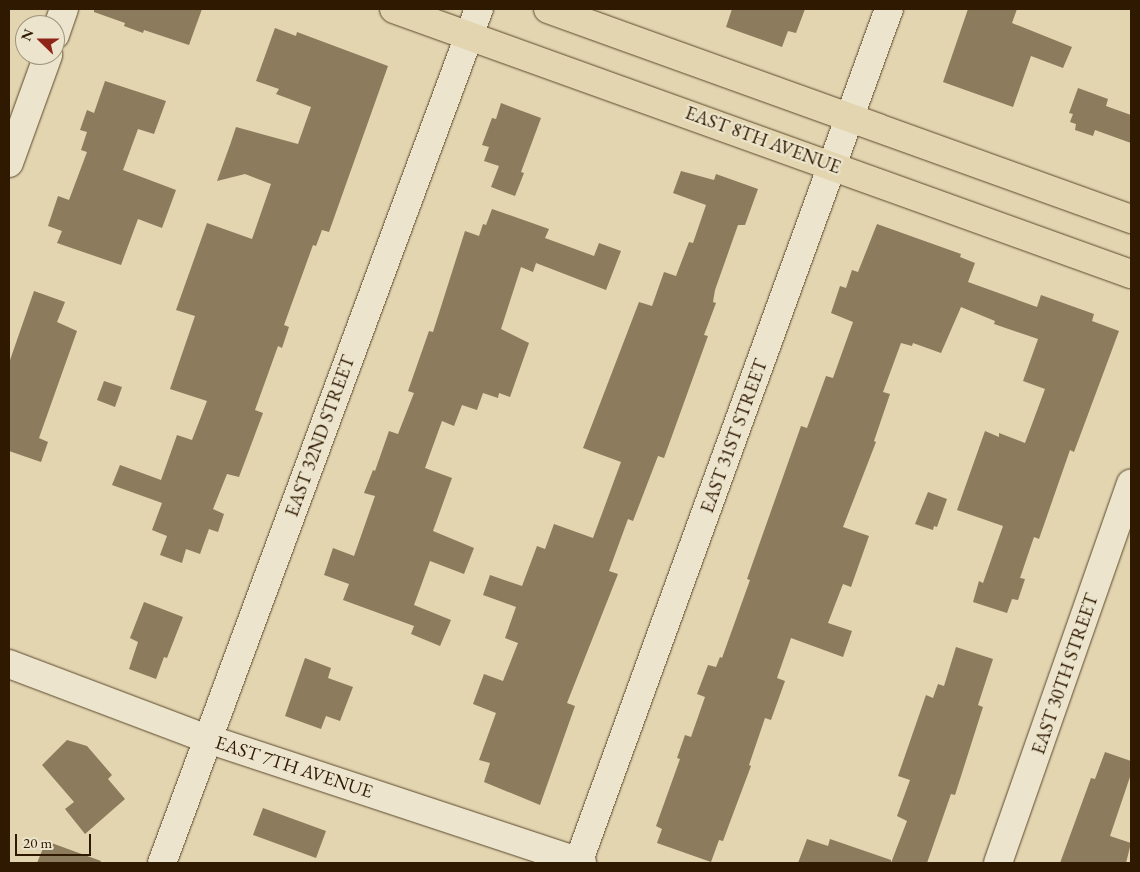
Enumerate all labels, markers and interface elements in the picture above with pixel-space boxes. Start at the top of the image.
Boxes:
north arrow [15,15,65,65]
text: N [17,26,37,43]
street label: EAST 8TH AVENUE [682,101,844,179]
street label: EAST 32ND STREET [280,352,360,520]
street label: EAST 31ST STREET [696,356,772,516]
street label: EAST 30TH STREET [1027,591,1103,757]
street label: EAST 7TH AVENUE [212,731,376,803]
scale bar [18,824,94,856]
text: 20 m [23,833,52,852]

